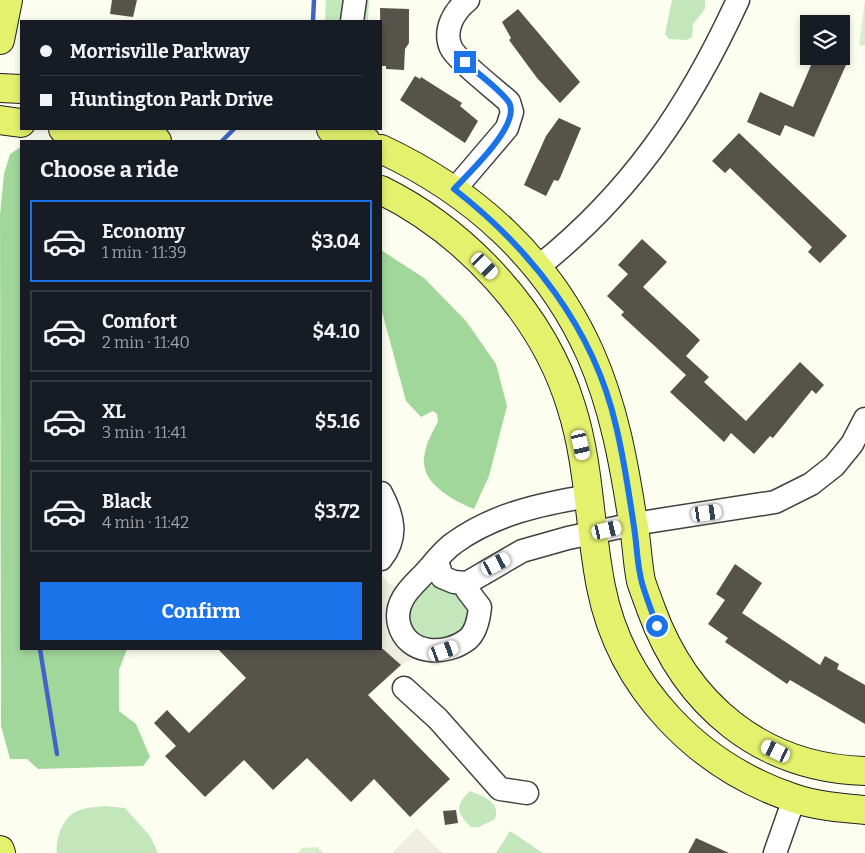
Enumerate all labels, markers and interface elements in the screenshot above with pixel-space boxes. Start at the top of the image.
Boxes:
map controls [800,15,850,65]
button: layers [800,15,850,65]
text: Morrisville Parkway [70,40,250,63]
route end [454,51,476,73]
text: Huntington Park Drive [70,88,273,111]
text: Choose a ride [40,156,179,183]
icon: car [42,219,87,264]
text: Economy [102,220,185,243]
text: $3.04 [311,230,360,253]
text: 1 min · 11:39 [102,243,187,262]
car [469,250,500,282]
icon: car [42,309,87,354]
text: Comfort [102,310,177,333]
text: $4.10 [313,320,360,343]
text: 2 min · 11:40 [102,333,190,352]
icon: car [42,399,87,444]
text: XL [102,400,126,423]
text: $5.16 [315,410,360,433]
text: 3 min · 11:41 [102,423,186,442]
car [570,429,591,461]
icon: car [42,489,87,534]
text: Black [102,490,152,513]
text: $3.72 [314,500,360,523]
car [691,503,722,523]
text: 4 min · 11:42 [102,513,189,532]
car [590,519,623,541]
car [479,551,512,577]
button: Confirm [40,582,362,640]
route start [646,615,668,637]
car [427,639,460,663]
car [759,738,792,764]

